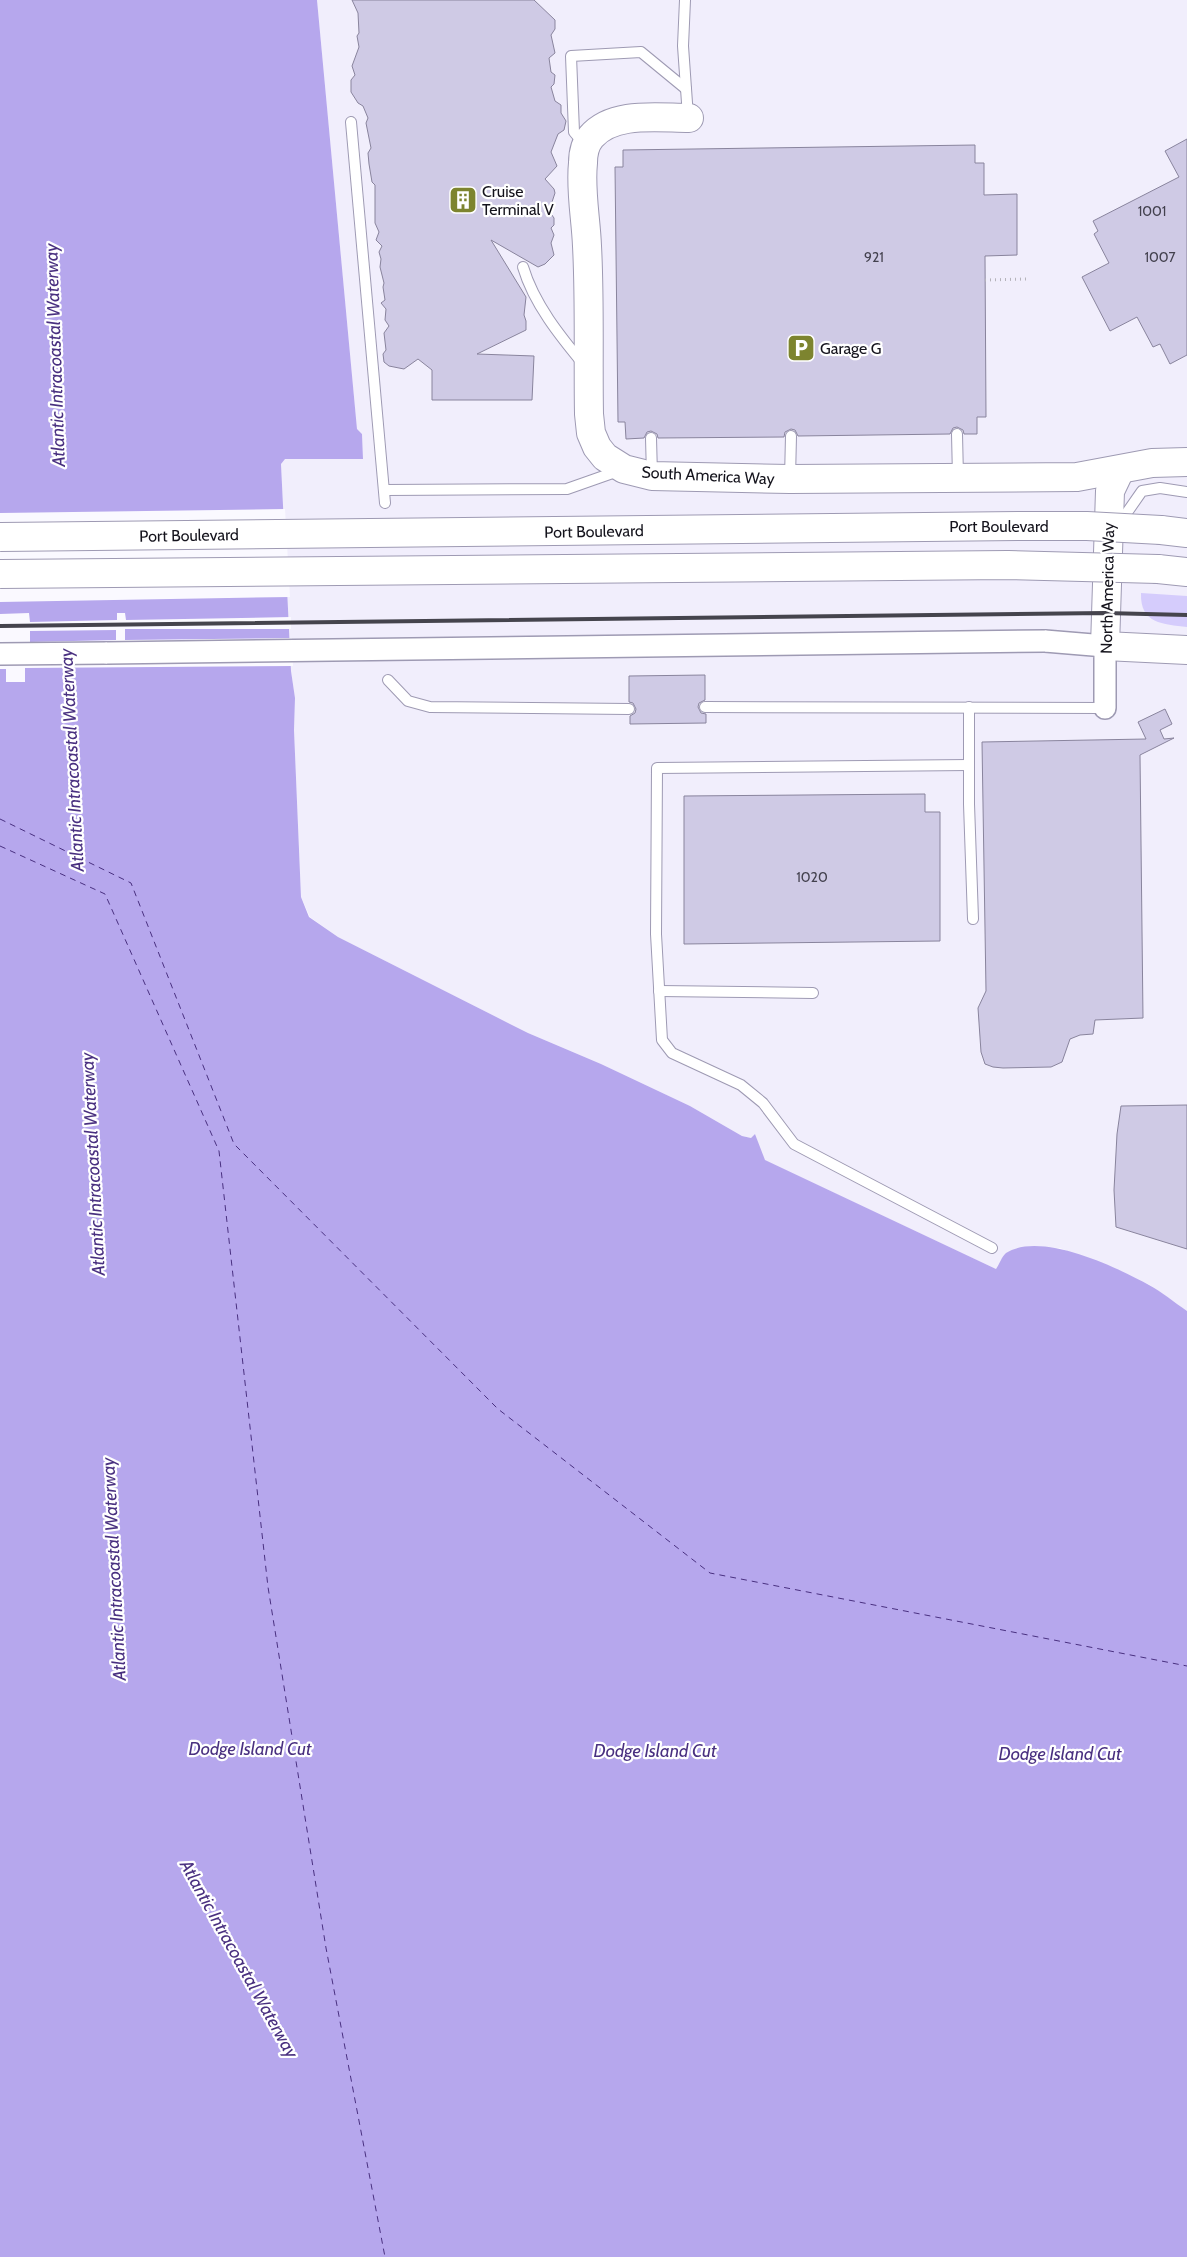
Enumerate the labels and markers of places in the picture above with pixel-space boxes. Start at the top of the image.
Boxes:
place label: Cruise Terminal V [482,182,554,219]
building icon: Cruise Terminal V [448,185,478,215]
parking icon: Garage G [786,333,816,363]
place label: Garage G [820,339,882,358]

